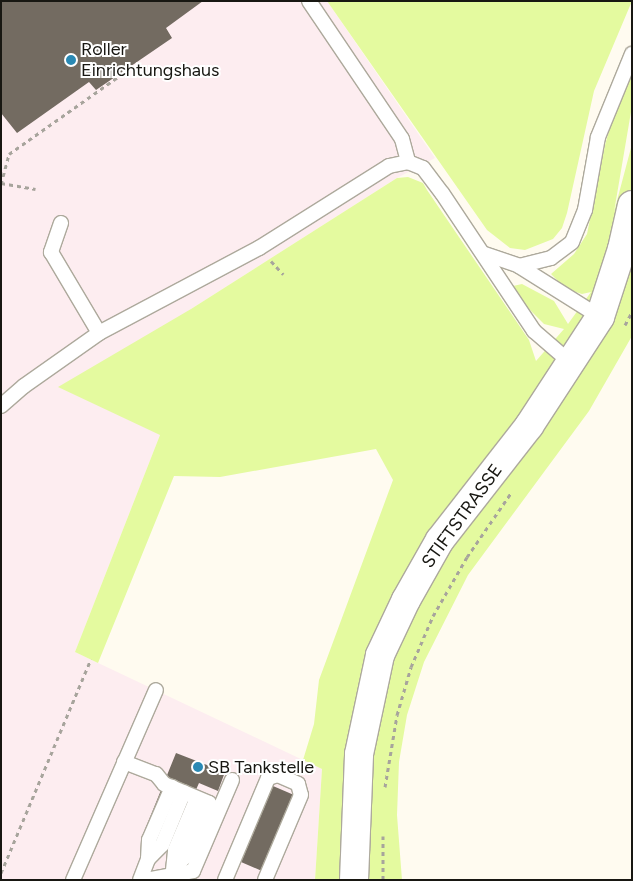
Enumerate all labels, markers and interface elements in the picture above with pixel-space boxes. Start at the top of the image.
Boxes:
place label: Roller Einrichtungshaus [81,39,219,82]
marker: Roller Einrichtungshaus [65,54,77,66]
street label: STIFTSTRASSE [417,460,507,572]
place label: SB Tankstelle [208,756,314,778]
marker: SB Tankstelle [192,761,204,773]

